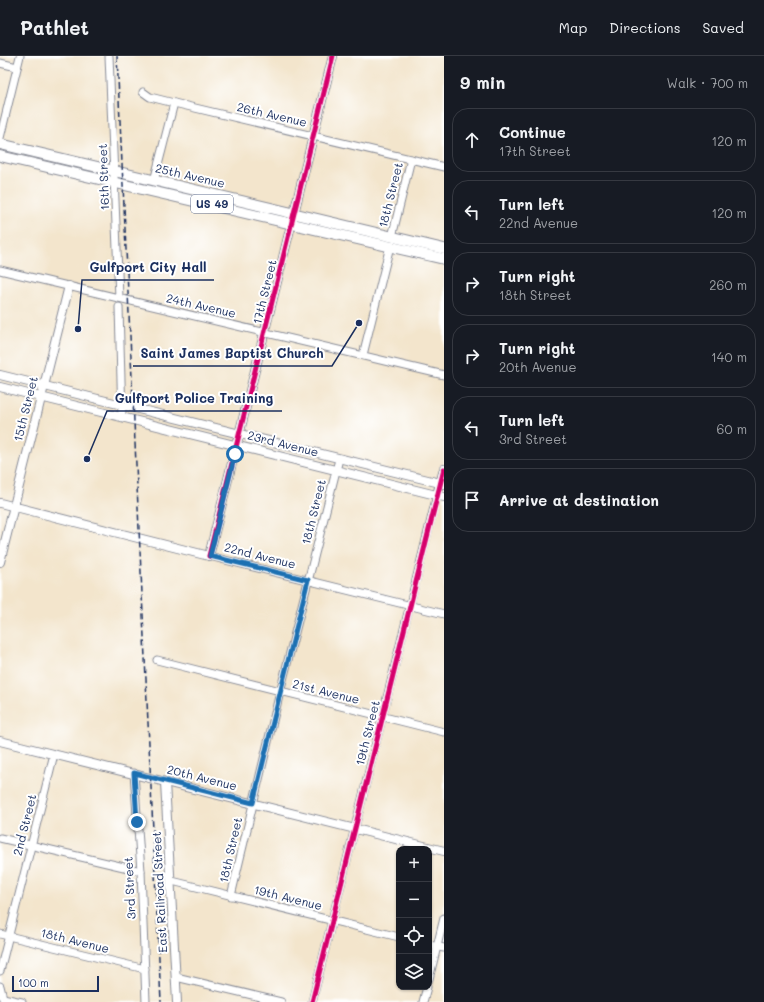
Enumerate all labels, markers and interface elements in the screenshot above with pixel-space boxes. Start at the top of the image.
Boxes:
text: Pathlet [20,15,89,40]
text: Map [559,18,587,37]
text: Directions [609,18,680,37]
text: Saved [702,18,744,37]
text: 9 min [460,71,505,93]
text: Walk · 700 m [667,74,748,91]
street label: 26th Avenue [236,98,309,130]
text: Continue [499,122,566,142]
icon: ahead [461,129,483,151]
text: 120 m [711,132,747,149]
text: 17th Street [499,142,571,159]
street label: 16th Street [94,143,112,211]
street label: 25th Avenue [154,159,227,191]
street label: 18th Street [374,160,406,229]
text: Turn left [499,194,564,214]
road number: US 49 [191,195,233,213]
icon: left [461,201,483,223]
text: 120 m [711,204,747,221]
text: 22nd Avenue [499,214,578,231]
callout: Gulfport City Hall [82,255,214,280]
text: Gulfport City Hall [90,258,206,276]
street label: 17th Street [248,258,280,326]
text: Turn right [499,266,576,286]
icon: right [461,273,483,295]
text: 260 m [709,276,747,293]
text: 18th Street [499,286,571,303]
street label: 24th Avenue [165,289,238,321]
text: Turn right [499,338,576,358]
callout: Saint James Baptist Church [133,341,332,366]
text: Saint James Baptist Church [140,344,324,361]
icon: right [461,345,483,367]
text: 140 m [711,348,747,365]
text: 20th Avenue [499,358,576,375]
street label: 15th Street [9,375,41,443]
callout: Gulfport Police Training [107,386,282,411]
text: Gulfport Police Training [115,389,274,406]
text: Turn left [499,410,564,430]
icon: left [461,417,483,439]
text: 60 m [717,420,747,437]
street label: 23rd Avenue [246,426,320,460]
text: 3rd Street [499,430,567,447]
route start [226,445,244,463]
street label: 18th Street [297,477,329,546]
icon: arrive [461,489,483,511]
text: Arrive at destination [499,490,659,510]
street label: 22nd Avenue [223,538,298,572]
street label: 21st Avenue [291,675,361,707]
street label: 19th Street [351,699,383,767]
street label: 20th Avenue [166,761,239,793]
street label: 2nd Street [9,792,39,857]
route end [128,813,146,831]
street label: 18th Street [215,815,245,884]
street label: East Railroad Street [148,831,170,953]
map controls [396,846,432,990]
button: + [396,846,432,882]
street label: 3rd Street [119,856,139,920]
street label: 19th Avenue [252,881,324,913]
button: − [396,882,432,918]
button: locate [396,918,432,954]
street label: 18th Avenue [39,924,111,956]
button: layers [396,954,432,990]
scale bar [12,974,99,993]
text: 100 m [18,975,49,990]

